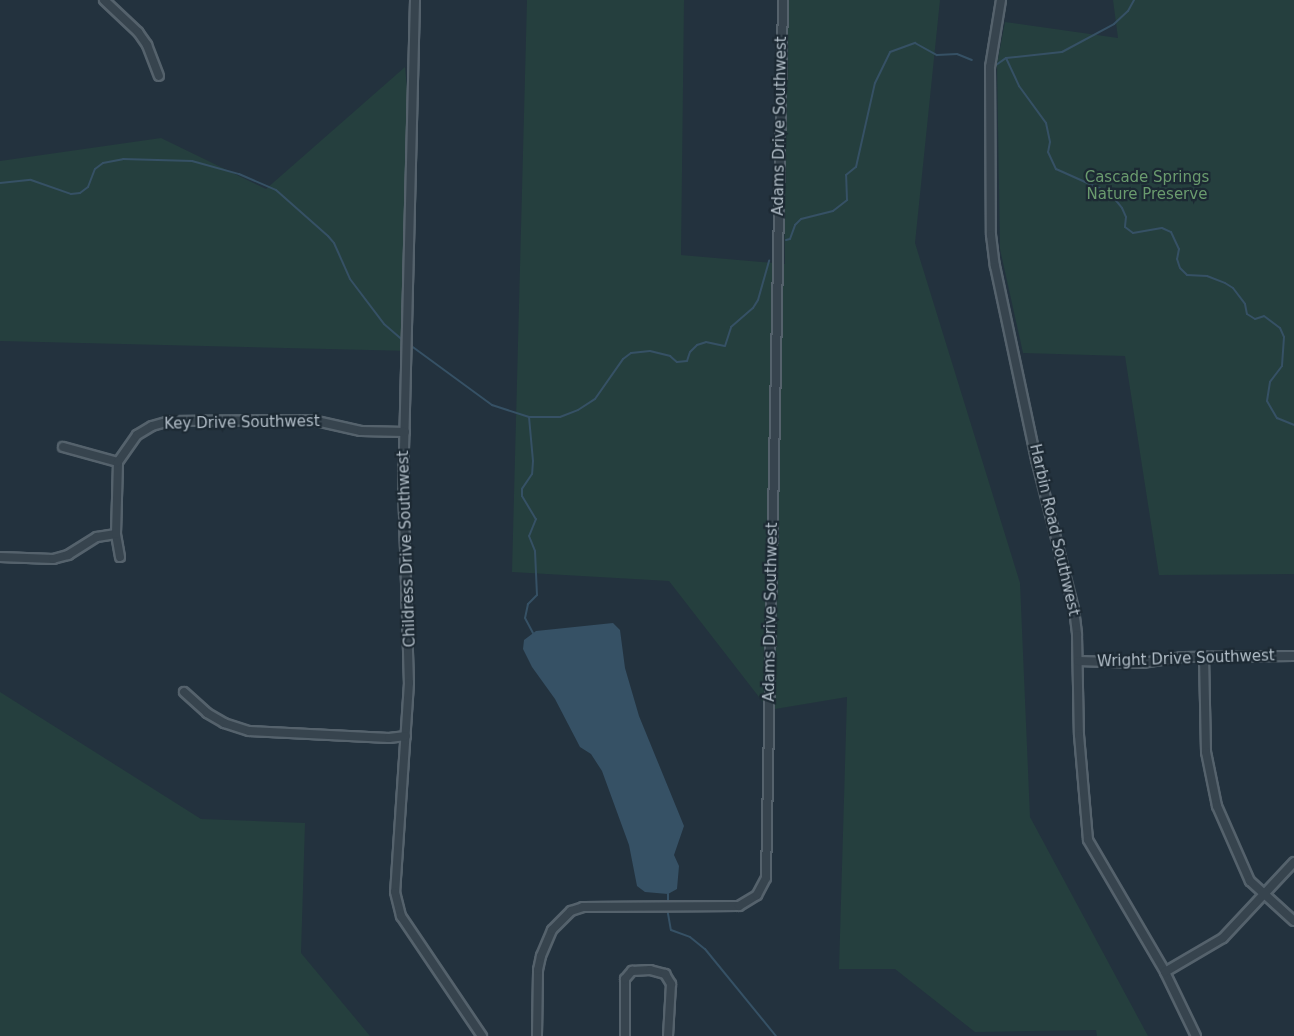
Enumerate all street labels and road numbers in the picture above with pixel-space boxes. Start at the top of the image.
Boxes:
street label: Adams Drive Southwest [769,36,791,216]
street label: Key Drive Southwest [164,413,320,433]
street label: Harbin Road Southwest [1025,442,1083,618]
street label: Childress Drive Southwest [395,450,419,648]
street label: Adams Drive Southwest [760,522,782,702]
street label: Wright Drive Southwest [1097,647,1275,671]

